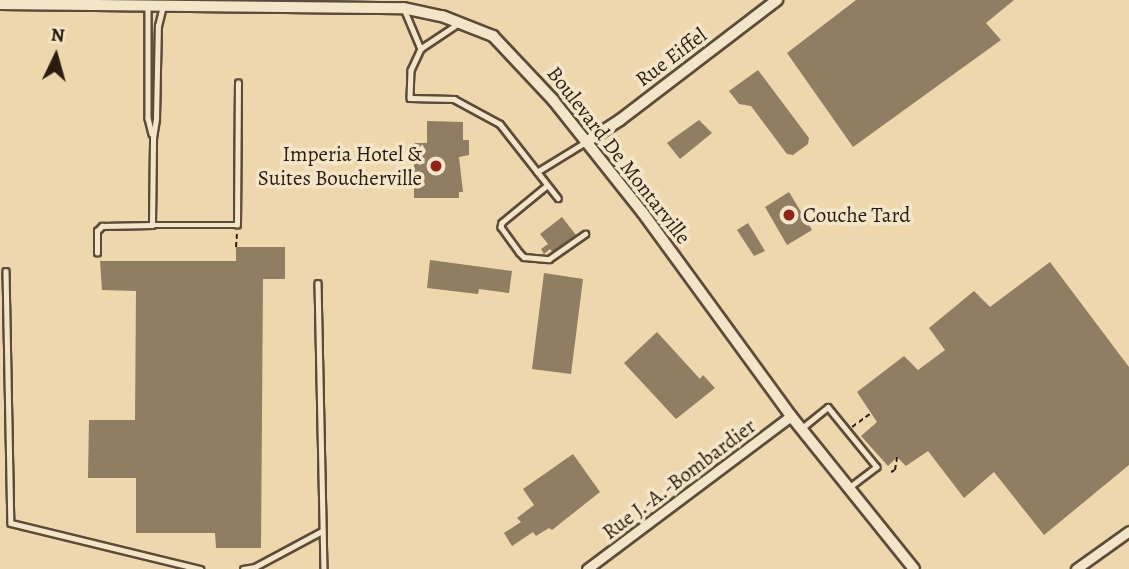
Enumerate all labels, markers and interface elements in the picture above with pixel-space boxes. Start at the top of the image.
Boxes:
north arrow [21,21,91,91]
text: N [50,22,66,49]
street label: Rue Eiffel [631,22,711,92]
street label: Boulevard De Montarville [542,61,696,249]
place label: Imperia Hotel & Suites Boucherville [258,141,422,191]
marker: Imperia Hotel & Suites Boucherville [428,158,444,174]
place label: Couche Tard [803,202,911,228]
marker: Couche Tard [781,207,797,223]
street label: Rue J.-A.-Bombardier [597,413,761,545]

